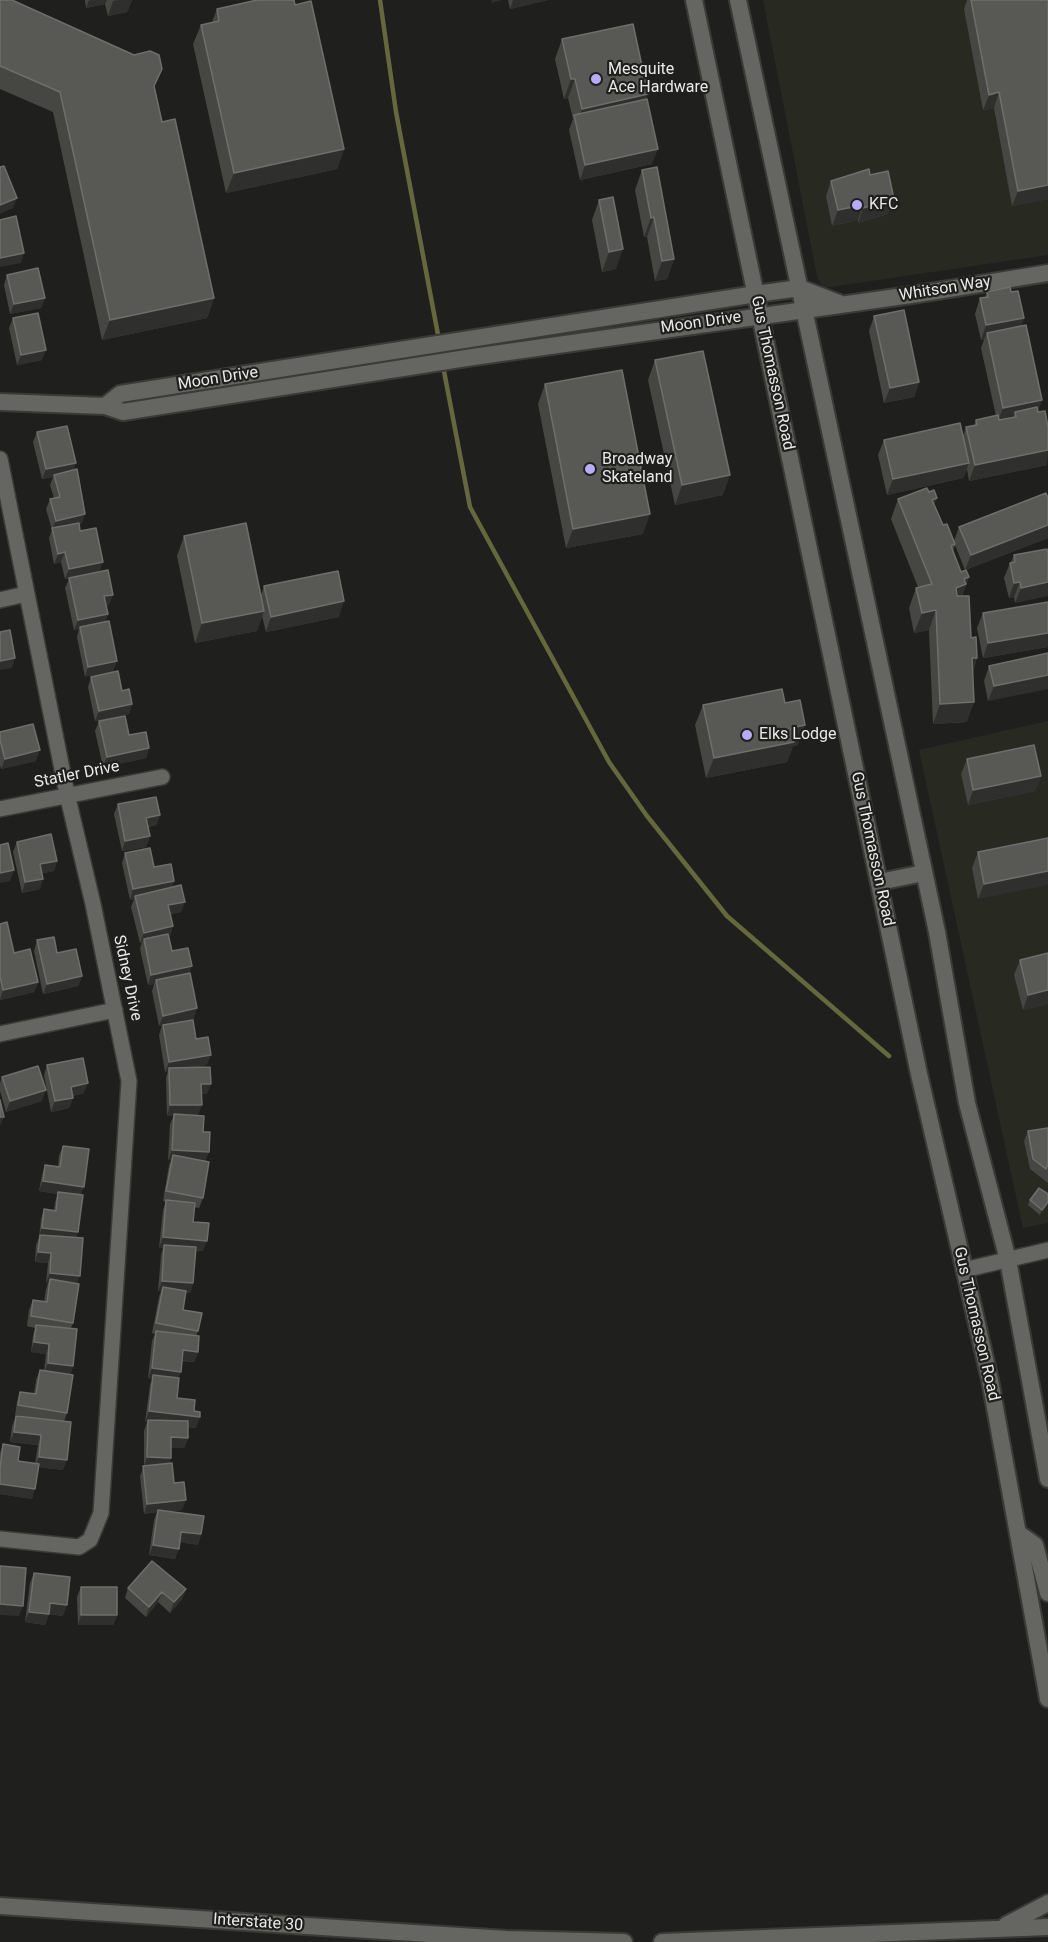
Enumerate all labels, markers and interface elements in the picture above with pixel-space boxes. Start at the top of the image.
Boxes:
place label: Mesquite Ace Hardware [608,60,708,98]
marker: Mesquite Ace Hardware [589,72,603,86]
place label: KFC [869,195,898,215]
marker: KFC [850,198,864,212]
street label: Whitson Way [898,272,992,306]
street label: Gus Thomasson Road [746,294,798,452]
street label: Moon Drive [660,308,742,338]
street label: Moon Drive [177,363,259,395]
place label: Broadway Skateland [602,450,672,488]
marker: Broadway Skateland [583,462,597,476]
place label: Elks Lodge [759,725,837,745]
marker: Elks Lodge [740,728,754,742]
street label: Statler Drive [33,757,121,793]
street label: Gus Thomasson Road [846,770,898,928]
street label: Sidney Drive [109,933,145,1023]
street label: Gus Thomasson Road [949,1245,1003,1403]
street label: Interstate 30 [212,1910,304,1936]

